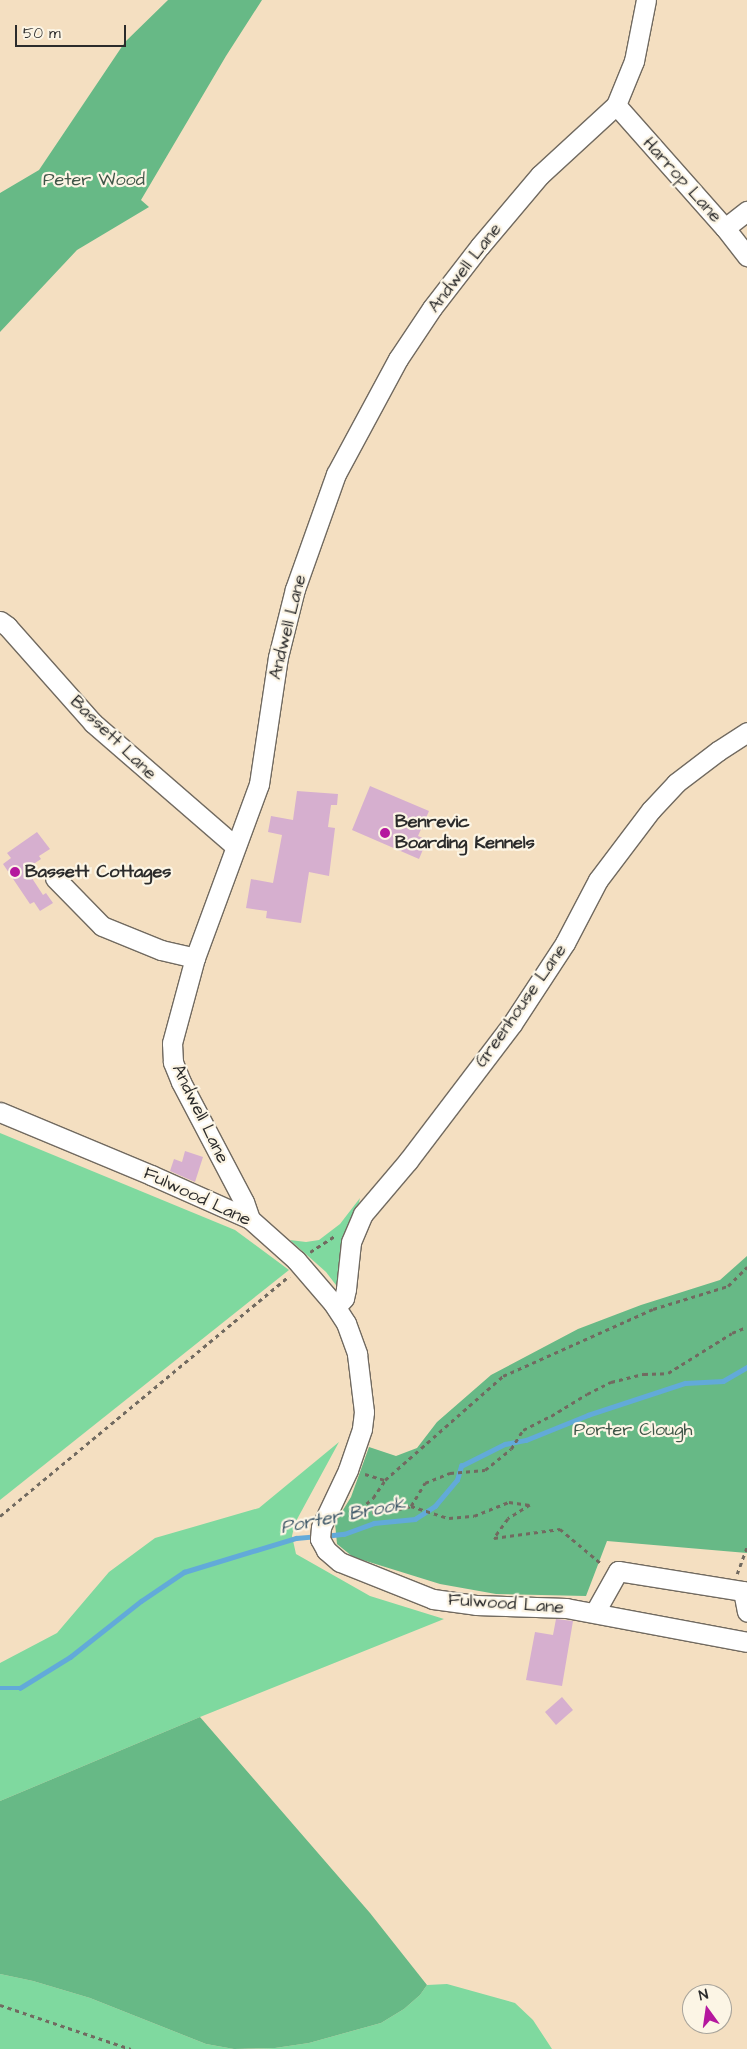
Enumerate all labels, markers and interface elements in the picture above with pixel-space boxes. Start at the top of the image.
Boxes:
scale bar [18,15,129,47]
text: 50 m [23,23,61,44]
street label: Harrop Lane [638,133,726,227]
park label: Peter Wood [43,169,145,191]
street label: Andwell Lane [423,219,507,317]
street label: Andwell Lane [265,572,311,682]
street label: Bassett Lane [65,691,161,785]
place label: Benrevic Boarding Kennels [395,812,535,854]
marker: Benrevic Boarding Kennels [379,827,391,839]
place label: Bassett Cottages [25,861,171,883]
marker: Bassett Cottages [9,866,21,878]
street label: Greenhouse Lane [470,940,572,1072]
street label: Andwell Lane [167,1061,233,1167]
street label: Fulwood Lane [140,1163,254,1231]
park label: Porter Clough [574,1419,692,1441]
water label: Porter Brook [279,1493,407,1539]
street label: Fulwood Lane [447,1589,565,1619]
north arrow [682,1984,732,2034]
text: N [697,1985,710,2006]

